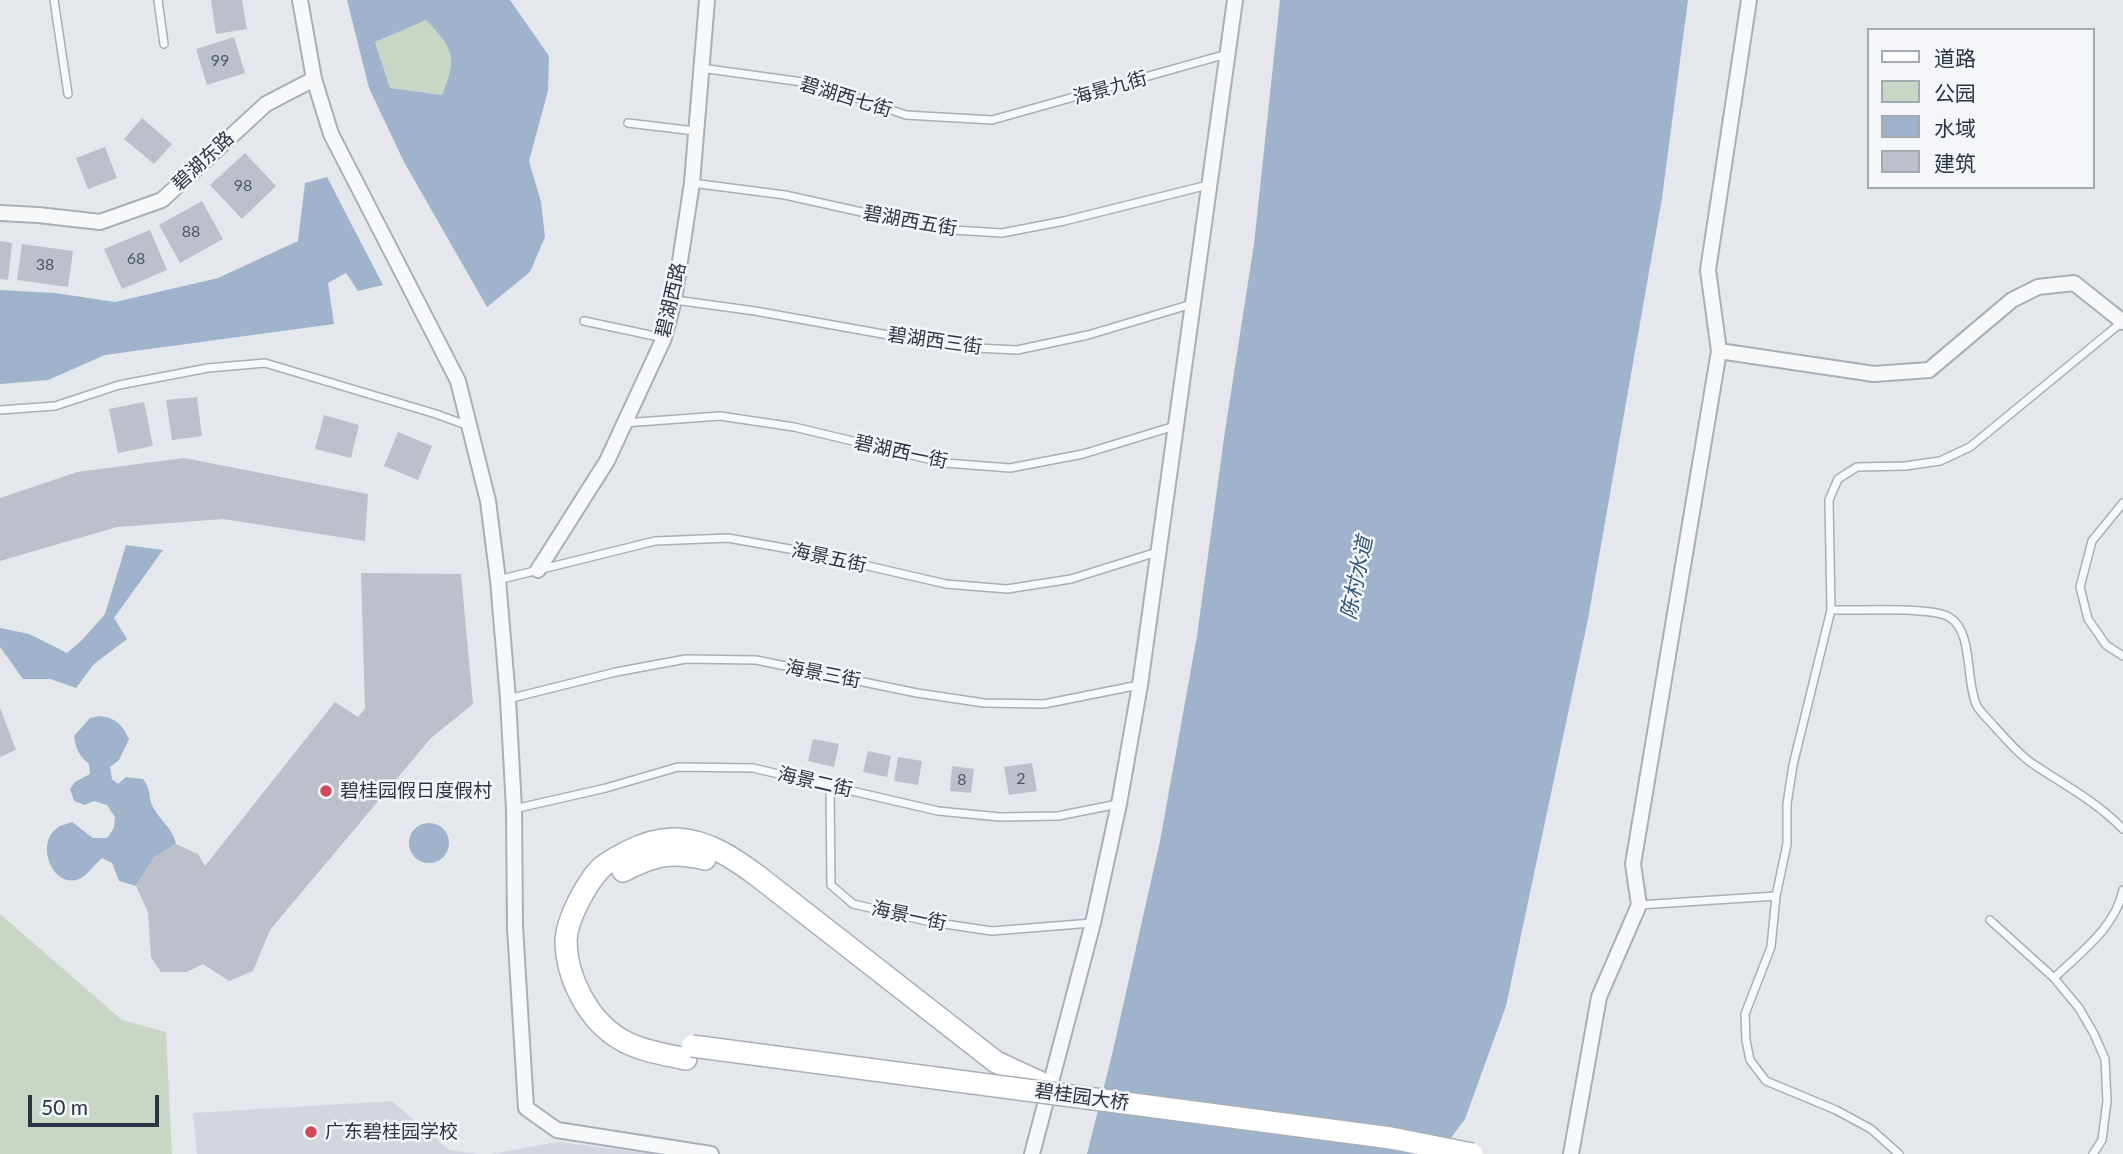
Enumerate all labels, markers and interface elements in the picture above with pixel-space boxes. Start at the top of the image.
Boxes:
legend [1868,28,2095,189]
text: 道路 [1934,45,1976,70]
house number: 99 [211,51,229,71]
street label: 海景九街 [1070,67,1150,109]
street label: 碧湖西七街 [797,72,895,122]
text: 公园 [1934,80,1976,105]
text: 水域 [1934,115,1976,140]
street label: 碧湖东路 [167,127,239,195]
text: 建筑 [1934,150,1976,175]
house number: 98 [234,176,252,196]
street label: 碧湖西五街 [861,202,959,240]
house number: 88 [182,222,200,242]
house number: 68 [127,249,145,269]
house number: 38 [36,255,54,275]
street label: 碧湖西路 [651,260,691,340]
street label: 碧湖西三街 [886,323,984,359]
street label: 碧湖西一街 [852,431,950,473]
water label: 陈村水道 [1336,534,1378,622]
street label: 海景五街 [789,539,869,577]
street label: 海景三街 [784,656,862,692]
street label: 海景二街 [775,762,855,802]
house number: 2 [1016,769,1026,789]
house number: 8 [957,770,967,790]
place label: 碧桂园假日度假村 [340,780,492,802]
marker: 碧桂园假日度假村 [318,783,334,799]
street label: 海景一街 [869,897,949,935]
street label: 碧桂园大桥 [1033,1079,1131,1115]
scale bar [32,1080,163,1124]
text: 50 m [41,1094,88,1119]
place label: 广东碧桂园学校 [325,1121,458,1143]
marker: 广东碧桂园学校 [303,1124,319,1140]

